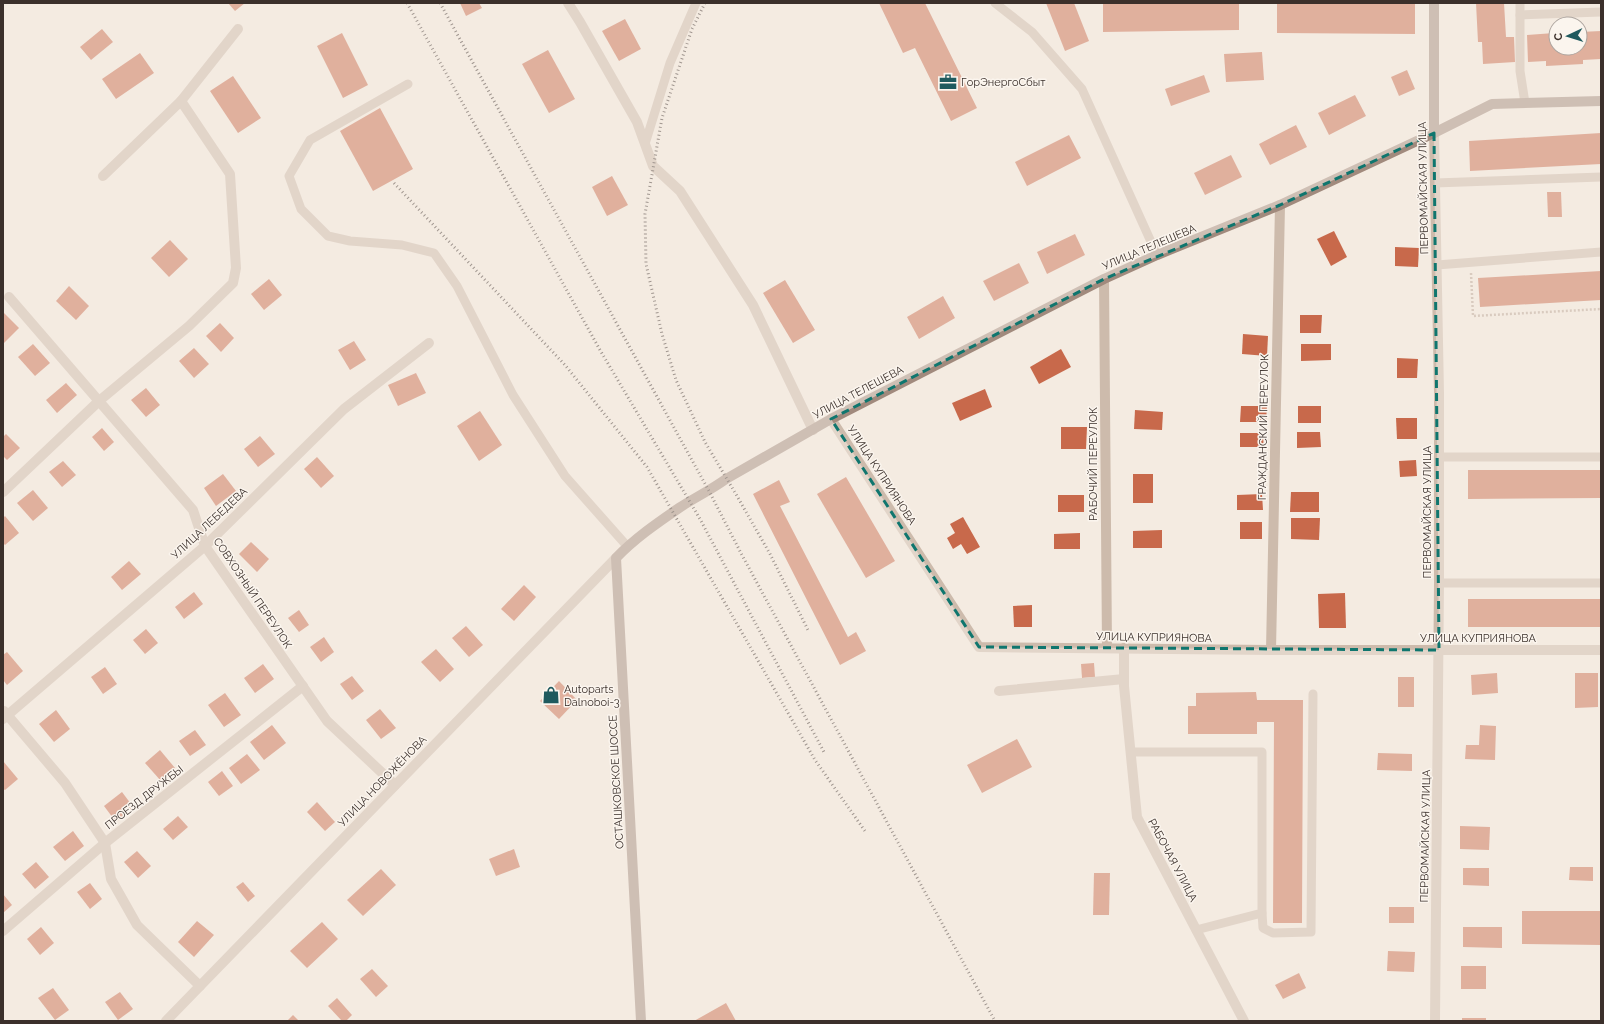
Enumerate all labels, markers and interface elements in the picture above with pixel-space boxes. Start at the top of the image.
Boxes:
north arrow [1548,16,1588,56]
text: С [1552,32,1565,41]
office icon: ГорЭнергоСбыт [938,72,958,92]
place label: ГорЭнергоСбыт [961,76,1046,89]
street label: ПЕРВОМАЙСКАЯ УЛИЦА [1416,121,1431,255]
street label: УЛИЦА ТЕЛЕШЕВА [1100,222,1199,273]
street label: ГРАЖДАНСКИЙ ПЕРЕУЛОК [1256,354,1271,500]
street label: УЛИЦА ТЕЛЕШЕВА [811,363,906,422]
street label: РАБОЧИЙ ПЕРЕУЛОК [1087,407,1100,521]
street label: УЛИЦА КУПРИЯНОВА [845,423,919,528]
street label: ПЕРВОМАЙСКАЯ УЛИЦА [1421,445,1434,578]
street label: УЛИЦА ЛЕБЕДЕВА [169,484,250,562]
street label: СОВХОЗНЫЙ ПЕРЕУЛОК [211,535,295,651]
street label: УЛИЦА КУПРИЯНОВА [1096,630,1213,645]
street label: УЛИЦА КУПРИЯНОВА [1420,632,1537,645]
place label: Autoparts Dalnoboi-3 [564,683,620,709]
shop icon: Autoparts Dalnoboi-3 [541,685,561,705]
street label: ОСТАШКОВСКОЕ ШОССЕ [606,714,626,849]
street label: УЛИЦА НОВОЖЁНОВА [335,733,430,830]
street label: ПРОЕЗД ДРУЖБЫ [103,763,186,832]
street label: ПЕРВОМАЙСКАЯ УЛИЦА [1418,769,1433,903]
street label: РАБОЧАЯ УЛИЦА [1145,817,1200,904]

